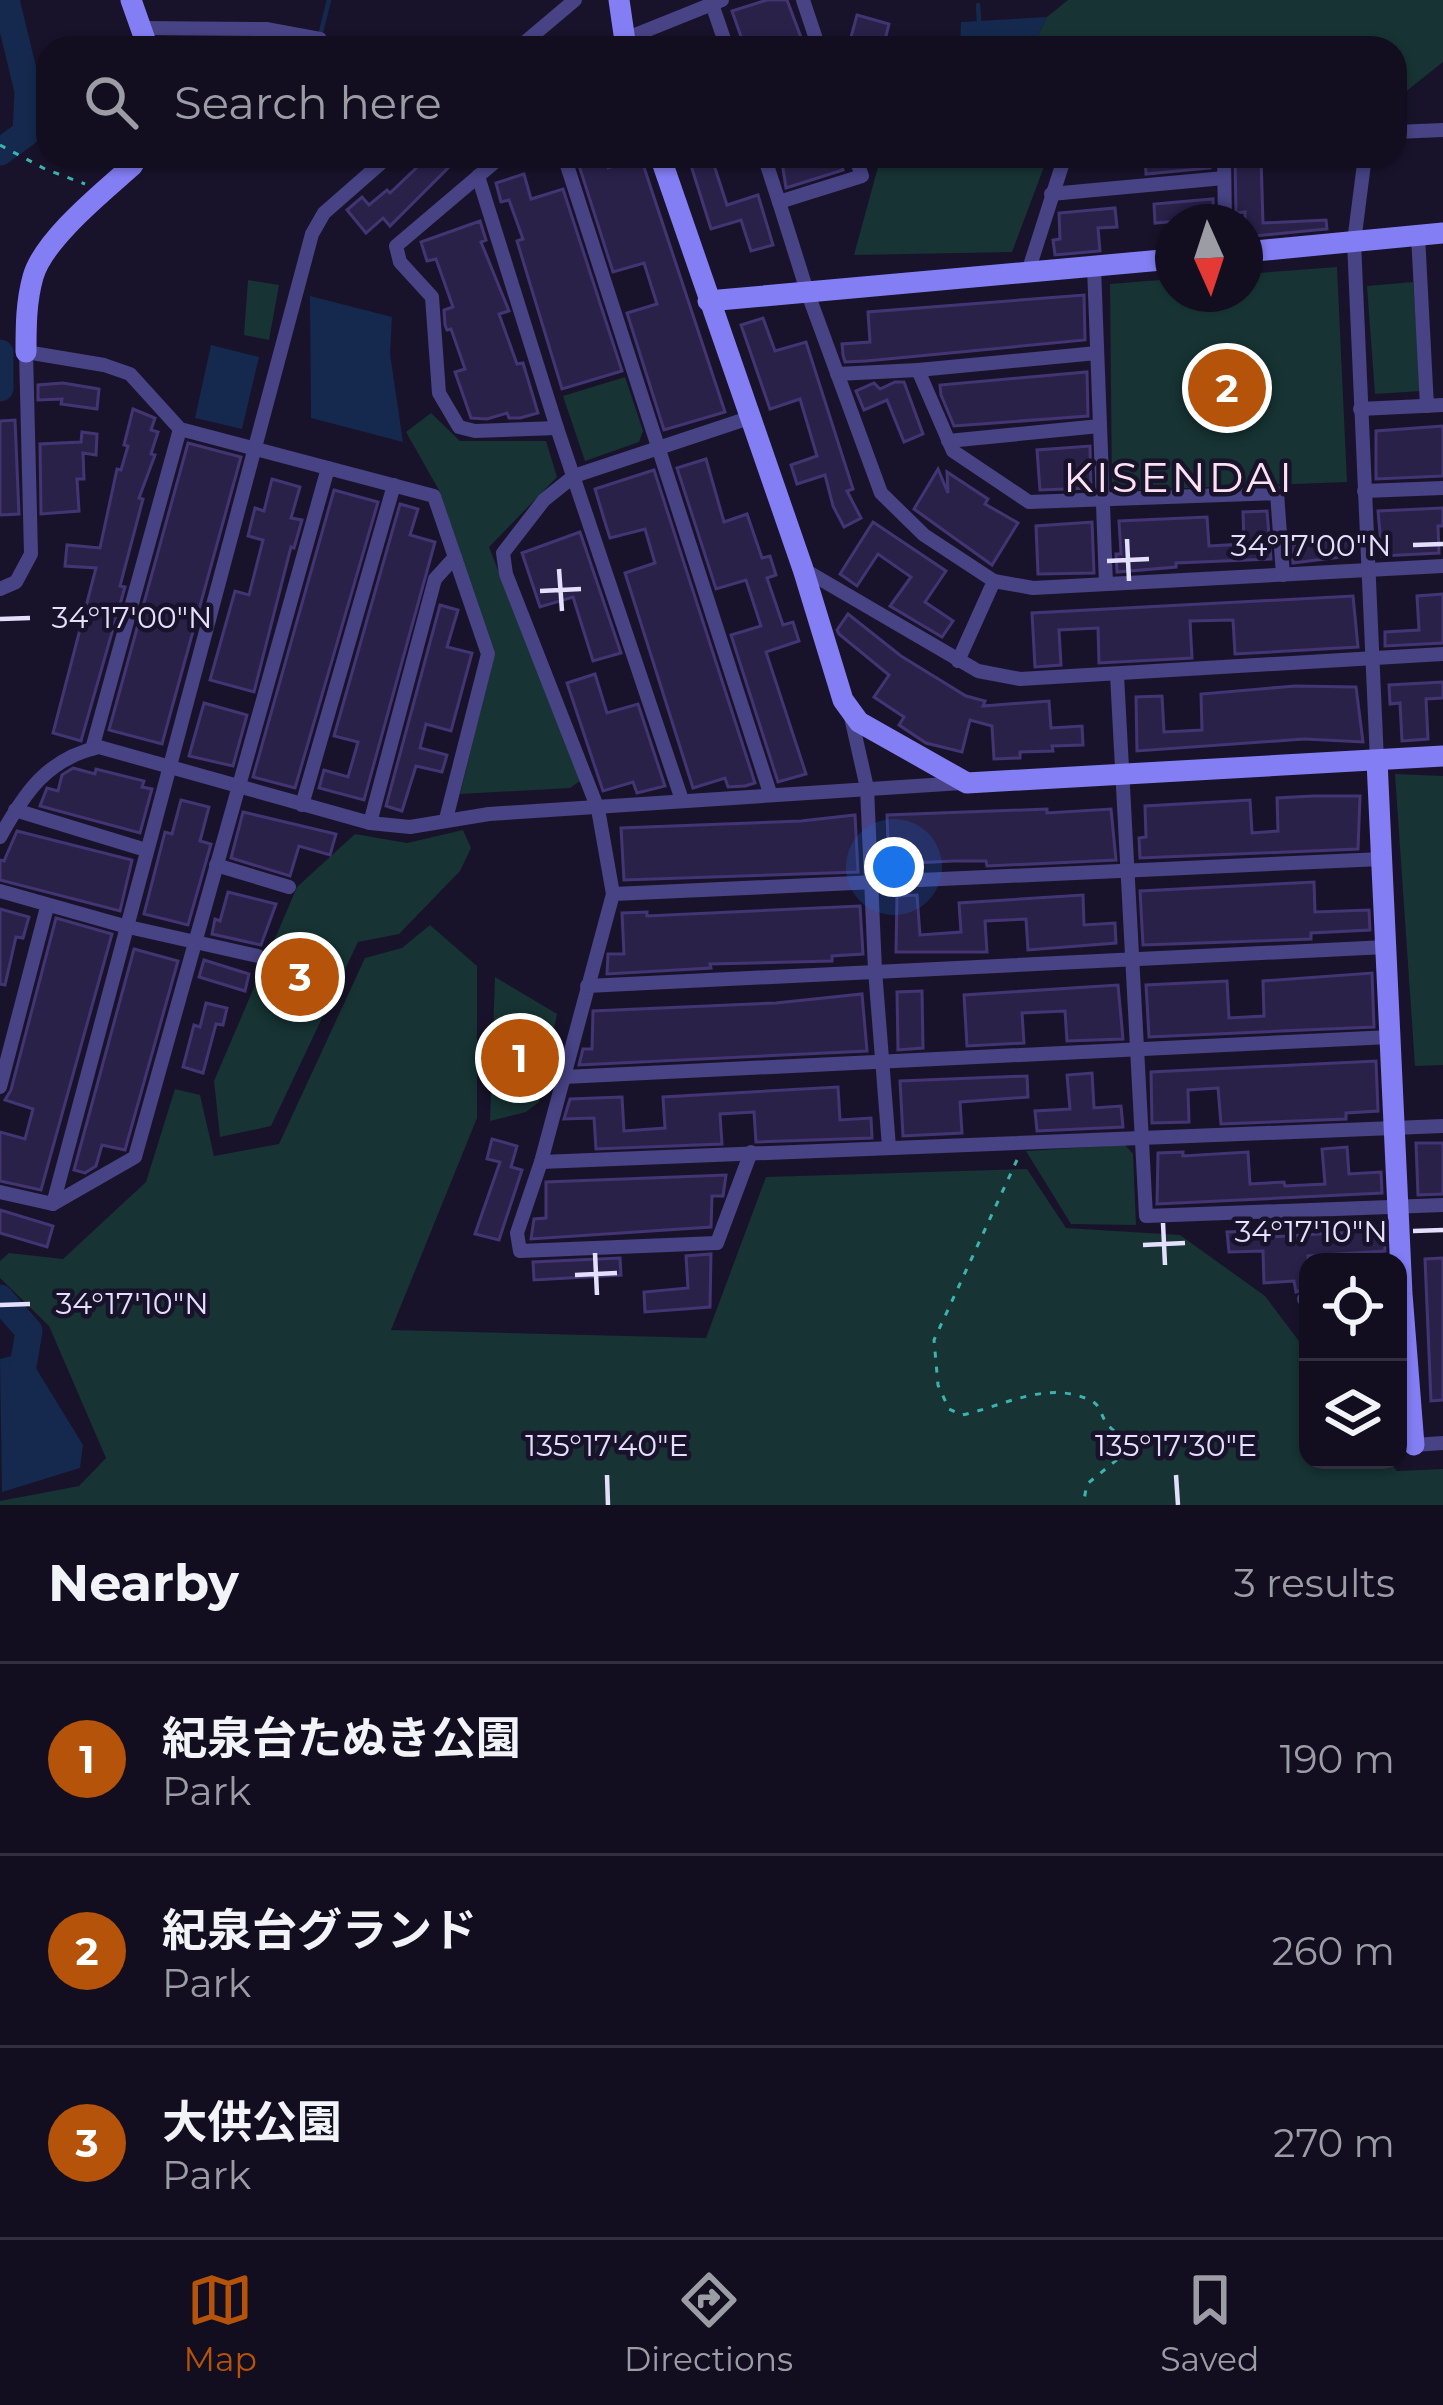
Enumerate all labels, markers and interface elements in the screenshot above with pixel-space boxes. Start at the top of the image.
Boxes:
search box [36,36,1407,168]
icon: search [78,69,144,135]
text: Search here [174,75,442,130]
north arrow [1155,204,1263,312]
pin: 2 [1188,343,1266,433]
district label: KISENDAI [1063,451,1295,503]
text: 34°17'00"N [1231,527,1391,564]
text: 34°17'00"N [52,599,212,636]
your location [864,837,924,897]
pin: 3 [261,932,339,1022]
pin: 1 [481,1013,559,1103]
text: 34°17'10"N [1234,1213,1388,1250]
map controls [1299,1253,1407,1469]
button: locate [1299,1253,1407,1361]
text: 34°17'10"N [55,1285,209,1322]
button: layers [1299,1361,1407,1469]
text: 135°17'40"E [525,1427,689,1464]
text: 135°17'30"E [1095,1427,1257,1464]
text: Nearby [48,1552,239,1614]
text: 3 results [1234,1559,1395,1607]
text: 紀泉台たぬき公園 [162,1710,521,1765]
text: 1 [79,1735,95,1783]
text: 190 m [1280,1735,1395,1783]
text: Park [162,1767,251,1815]
text: 紀泉台グランド [162,1902,477,1957]
text: 2 [75,1927,99,1975]
text: 260 m [1272,1927,1395,1975]
text: Park [162,1959,251,2007]
text: 大供公園 [162,2094,342,2149]
text: 3 [75,2119,99,2167]
text: 270 m [1273,2119,1395,2167]
text: Park [162,2151,251,2199]
tab: Map [184,2267,257,2379]
tab: Directions [624,2267,793,2379]
tab: Saved [1160,2267,1259,2379]

